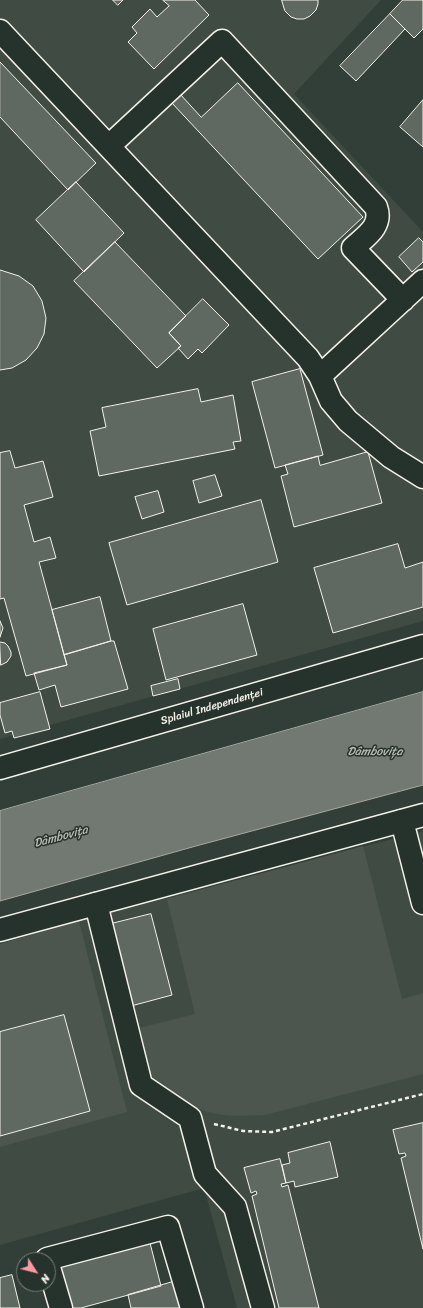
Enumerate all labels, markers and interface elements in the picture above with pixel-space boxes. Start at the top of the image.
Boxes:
street label: Splaiul Independenței [159,686,265,728]
water label: Dâmbovița [347,745,403,759]
water label: Dâmbovița [33,823,89,851]
north arrow [16,1252,56,1292]
text: N [35,1270,55,1287]

